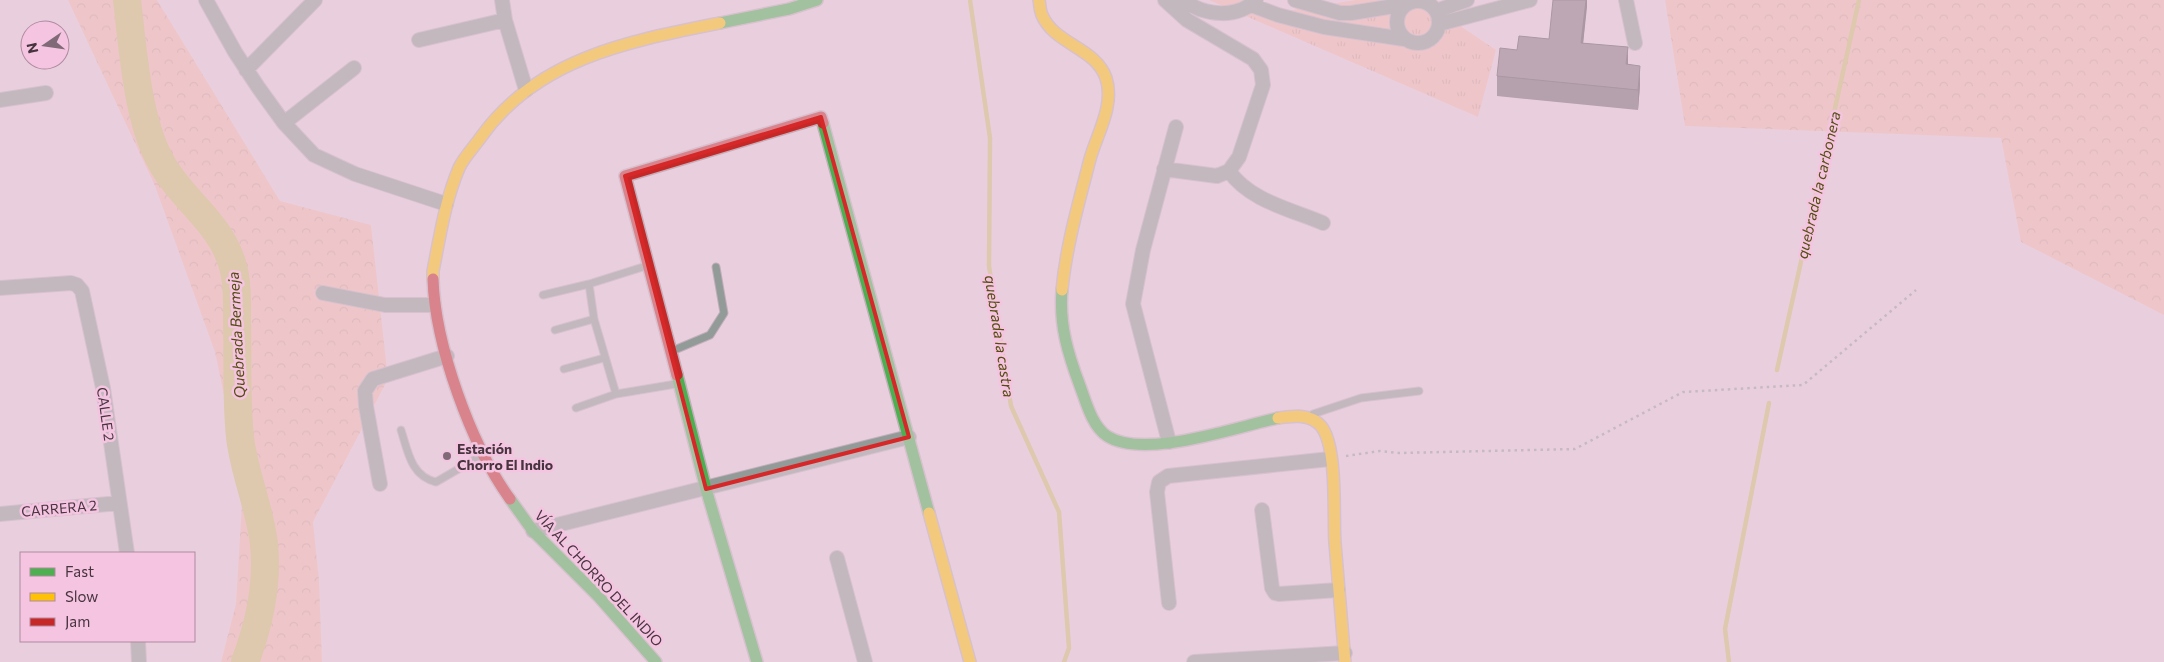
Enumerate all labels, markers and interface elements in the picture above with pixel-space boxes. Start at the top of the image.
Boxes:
north arrow [20,20,70,70]
text: N [22,41,41,55]
water label: quebrada la carbonera [1792,109,1844,260]
water label: Quebrada Bermeja [224,271,248,399]
water label: quebrada la castra [981,274,1019,398]
street label: CALLE 2 [94,386,118,442]
place label: Estación Chorro El Indio [457,440,553,473]
marker: Estación Chorro El Indio [441,450,453,462]
street label: CARRERA 2 [20,496,98,520]
street label: VÍA AL CHORRO DEL INDIO [531,506,667,650]
legend [20,552,195,642]
text: Fast [65,562,94,580]
text: Slow [65,587,98,605]
text: Jam [65,612,90,630]

